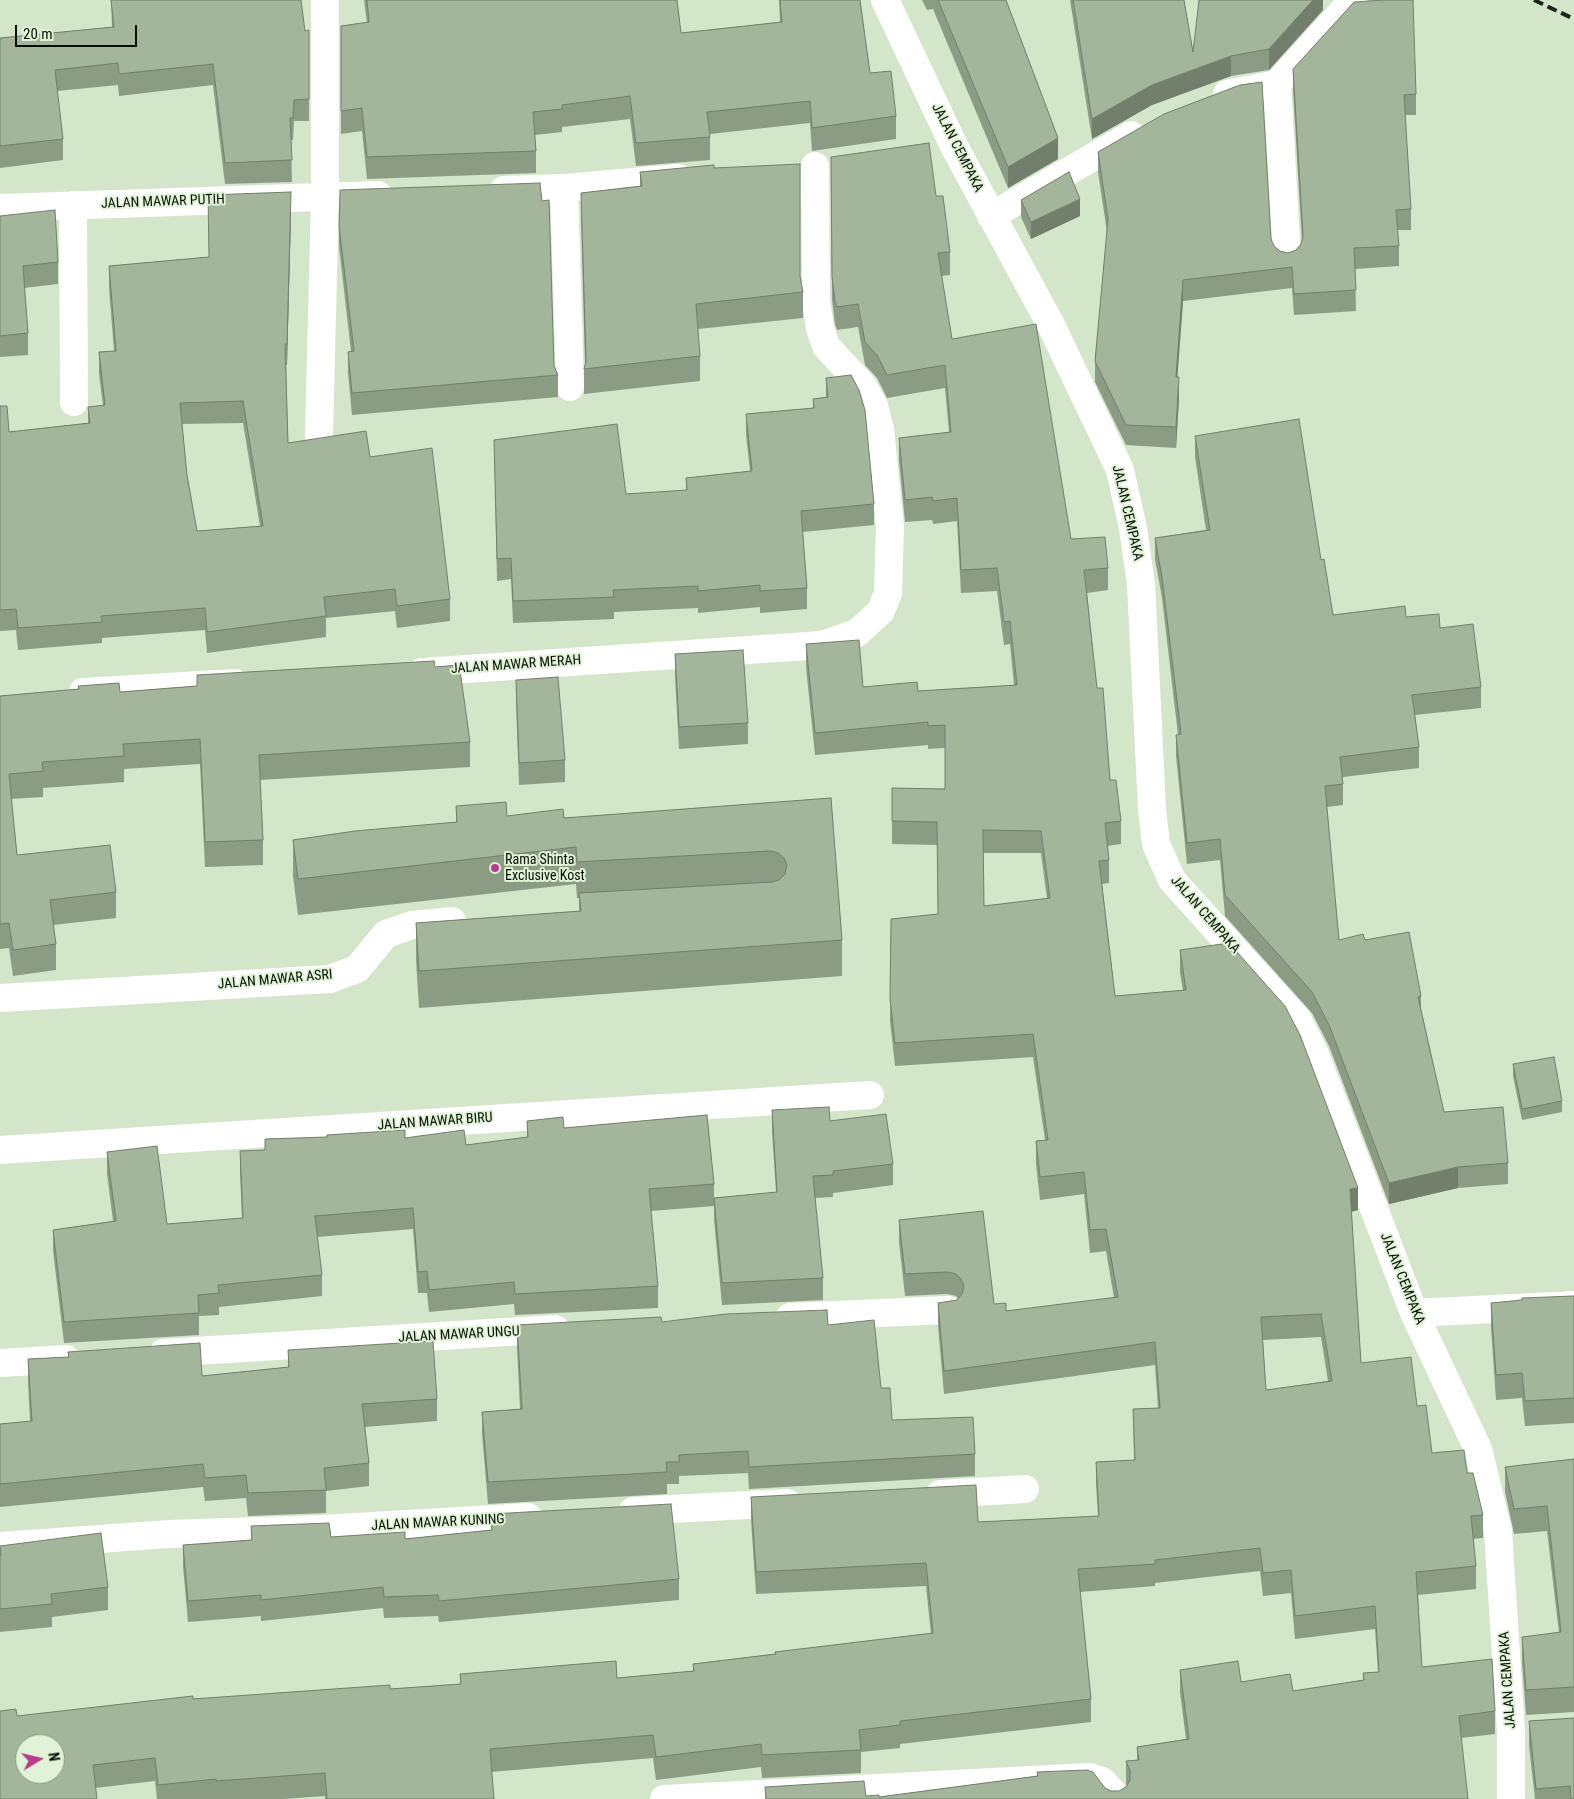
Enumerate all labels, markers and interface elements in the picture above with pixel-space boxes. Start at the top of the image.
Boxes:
scale bar [18,15,140,47]
text: 20 m [23,25,53,43]
street label: JALAN CEMPAKA [927,101,987,195]
street label: JALAN MAWAR PUTIH [101,191,225,213]
street label: JALAN CEMPAKA [1108,464,1146,562]
street label: JALAN MAWAR MERAH [450,652,582,678]
place label: Rama Shinta Exclusive Kost [505,852,585,884]
marker: Rama Shinta Exclusive Kost [489,862,501,874]
street label: JALAN CEMPAKA [1167,873,1243,957]
street label: JALAN MAWAR ASRI [217,967,333,993]
street label: JALAN MAWAR BIRU [377,1110,493,1134]
street label: JALAN CEMPAKA [1376,1231,1428,1327]
street label: JALAN MAWAR UNGU [398,1323,520,1347]
street label: JALAN MAWAR KUNING [371,1511,505,1535]
street label: JALAN CEMPAKA [1496,1631,1520,1729]
north arrow [15,1734,65,1784]
text: N [45,1751,62,1762]

